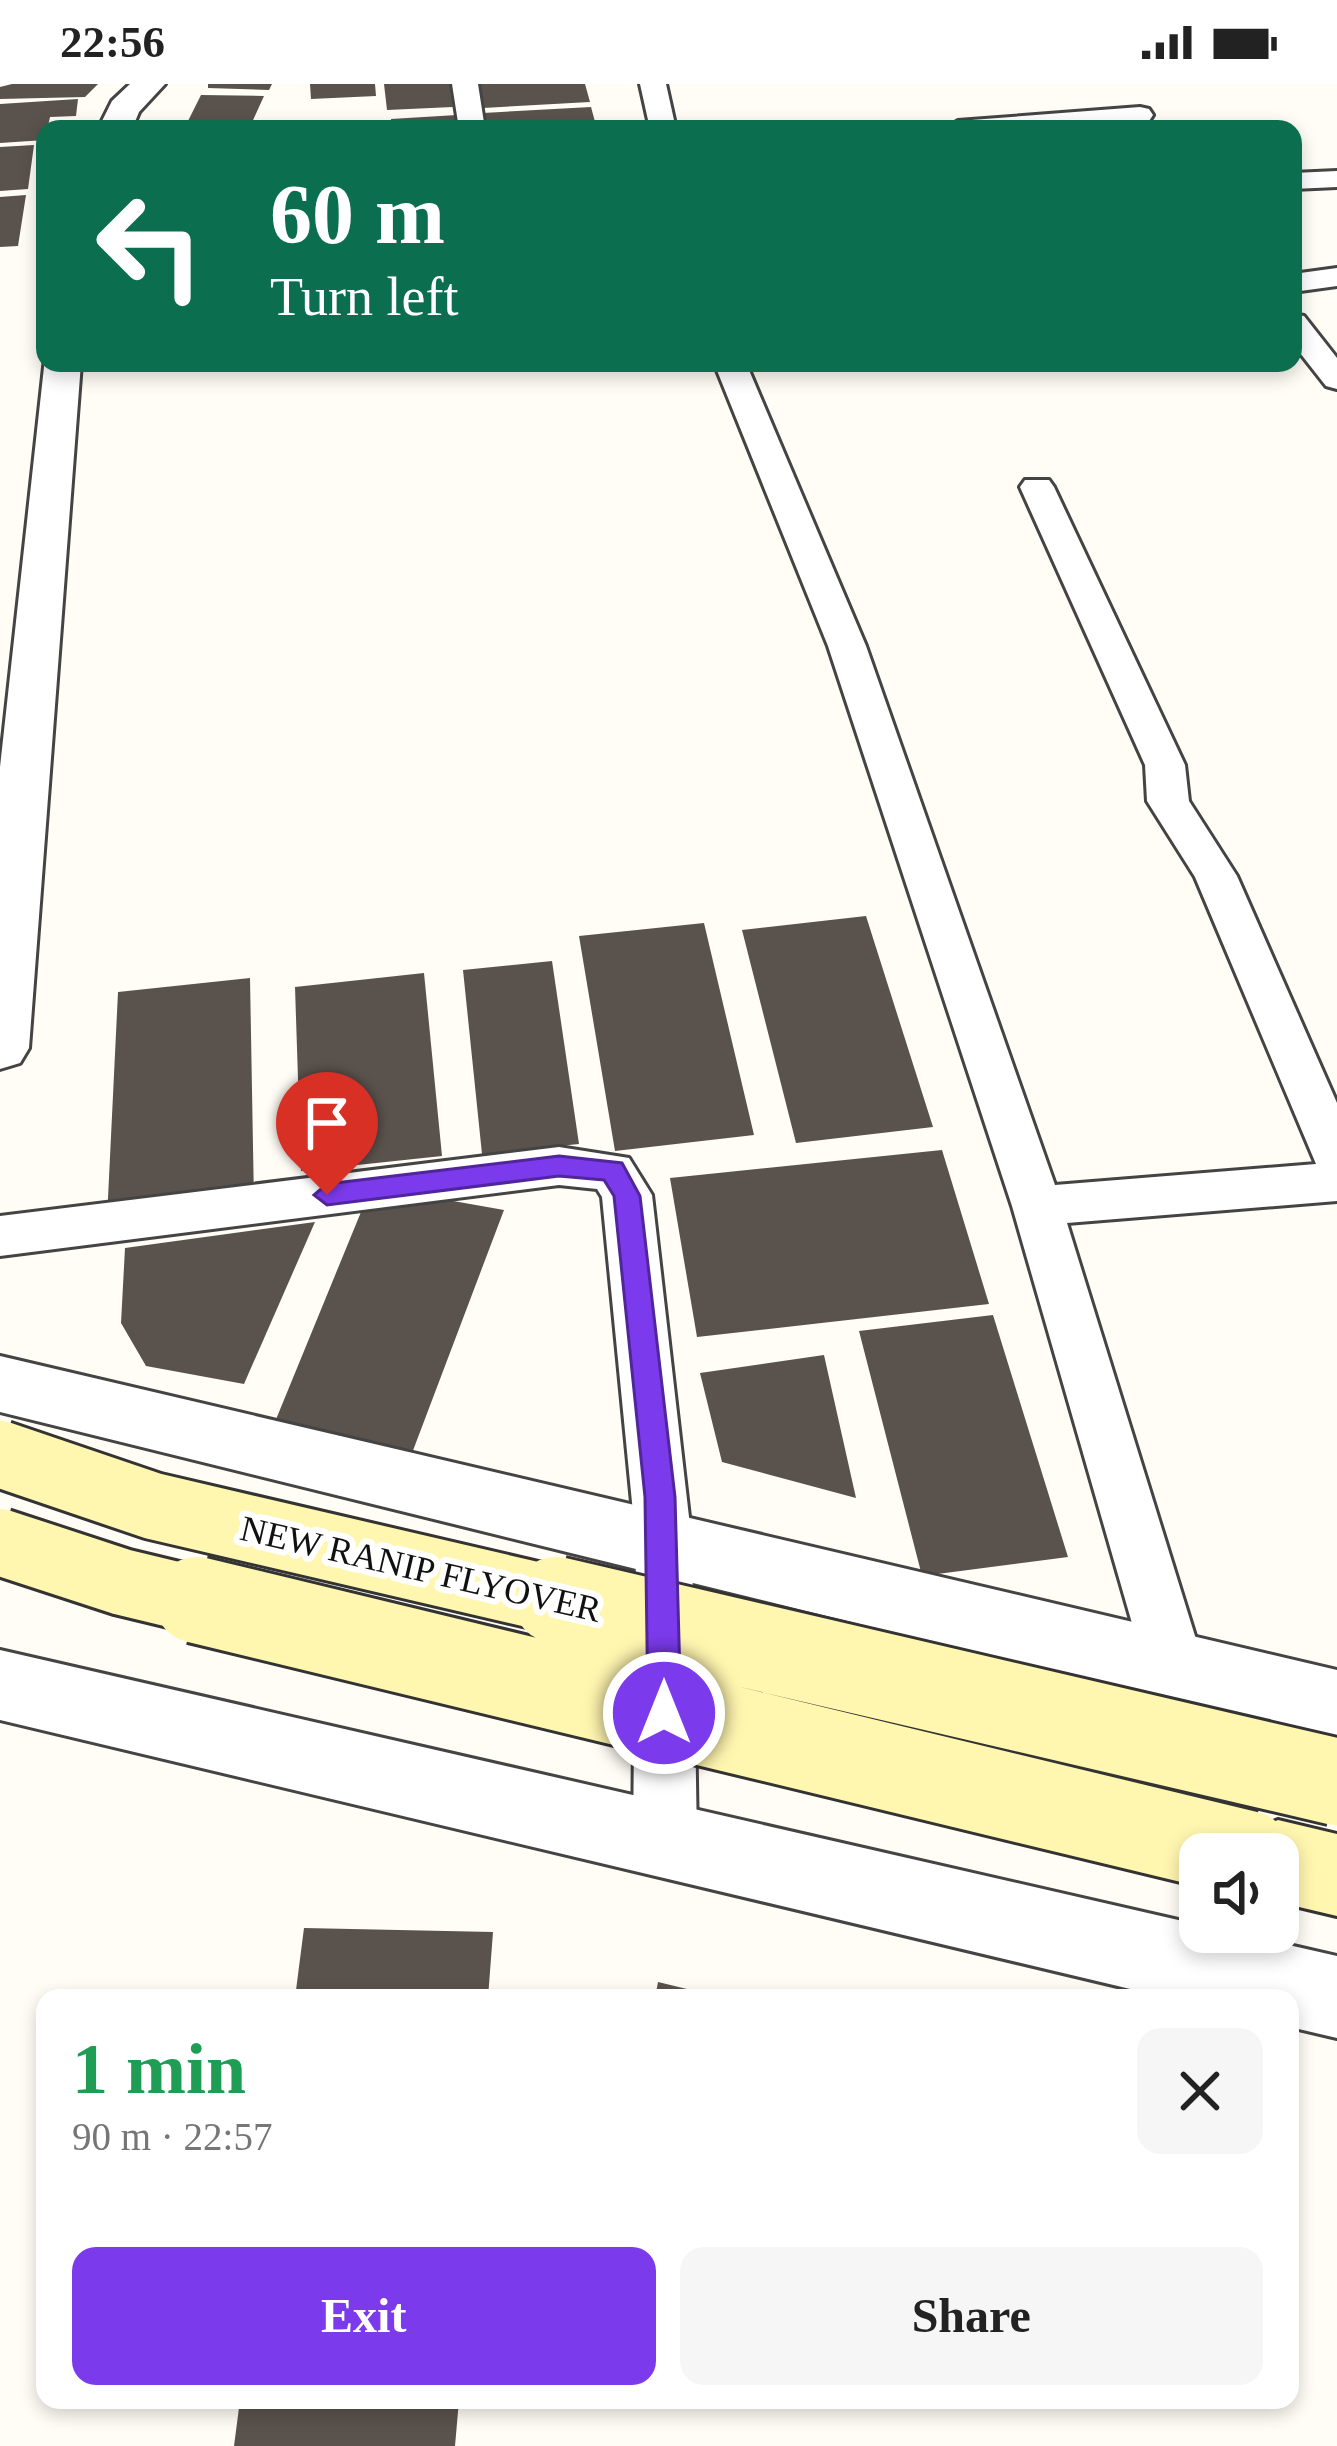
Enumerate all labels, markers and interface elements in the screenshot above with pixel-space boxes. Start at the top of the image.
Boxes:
text: 22:56 [60,17,165,67]
icon: left [72,168,228,324]
text: 60 m [270,168,445,261]
text: Turn left [270,267,459,327]
pin [276,1072,378,1195]
icon: arrive [294,1090,360,1156]
street label: NEW RANIP FLYOVER [237,1508,605,1630]
position arrow [601,1650,727,1776]
map controls [1179,1833,1299,1953]
button: sound [1179,1833,1299,1953]
button: close [1137,2028,1263,2154]
text: 1 min [72,2029,246,2109]
text: 90 m · 22:57 [72,2115,272,2158]
button: Exit [72,2247,656,2385]
button: Share [680,2247,1263,2385]

